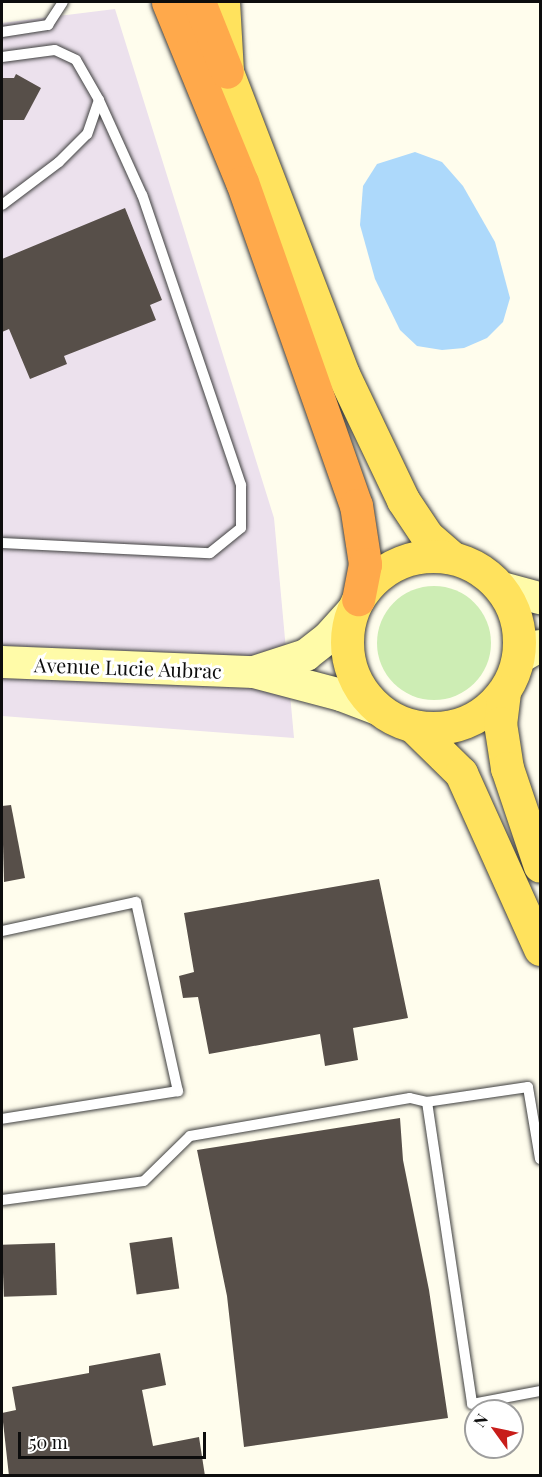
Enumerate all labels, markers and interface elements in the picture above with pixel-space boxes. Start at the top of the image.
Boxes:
street label: Avenue Lucie Aubrac [33,652,223,682]
north arrow [464,1399,524,1459]
text: N [468,1409,492,1431]
scale bar [21,1420,208,1458]
text: 50 m [29,1430,68,1454]

